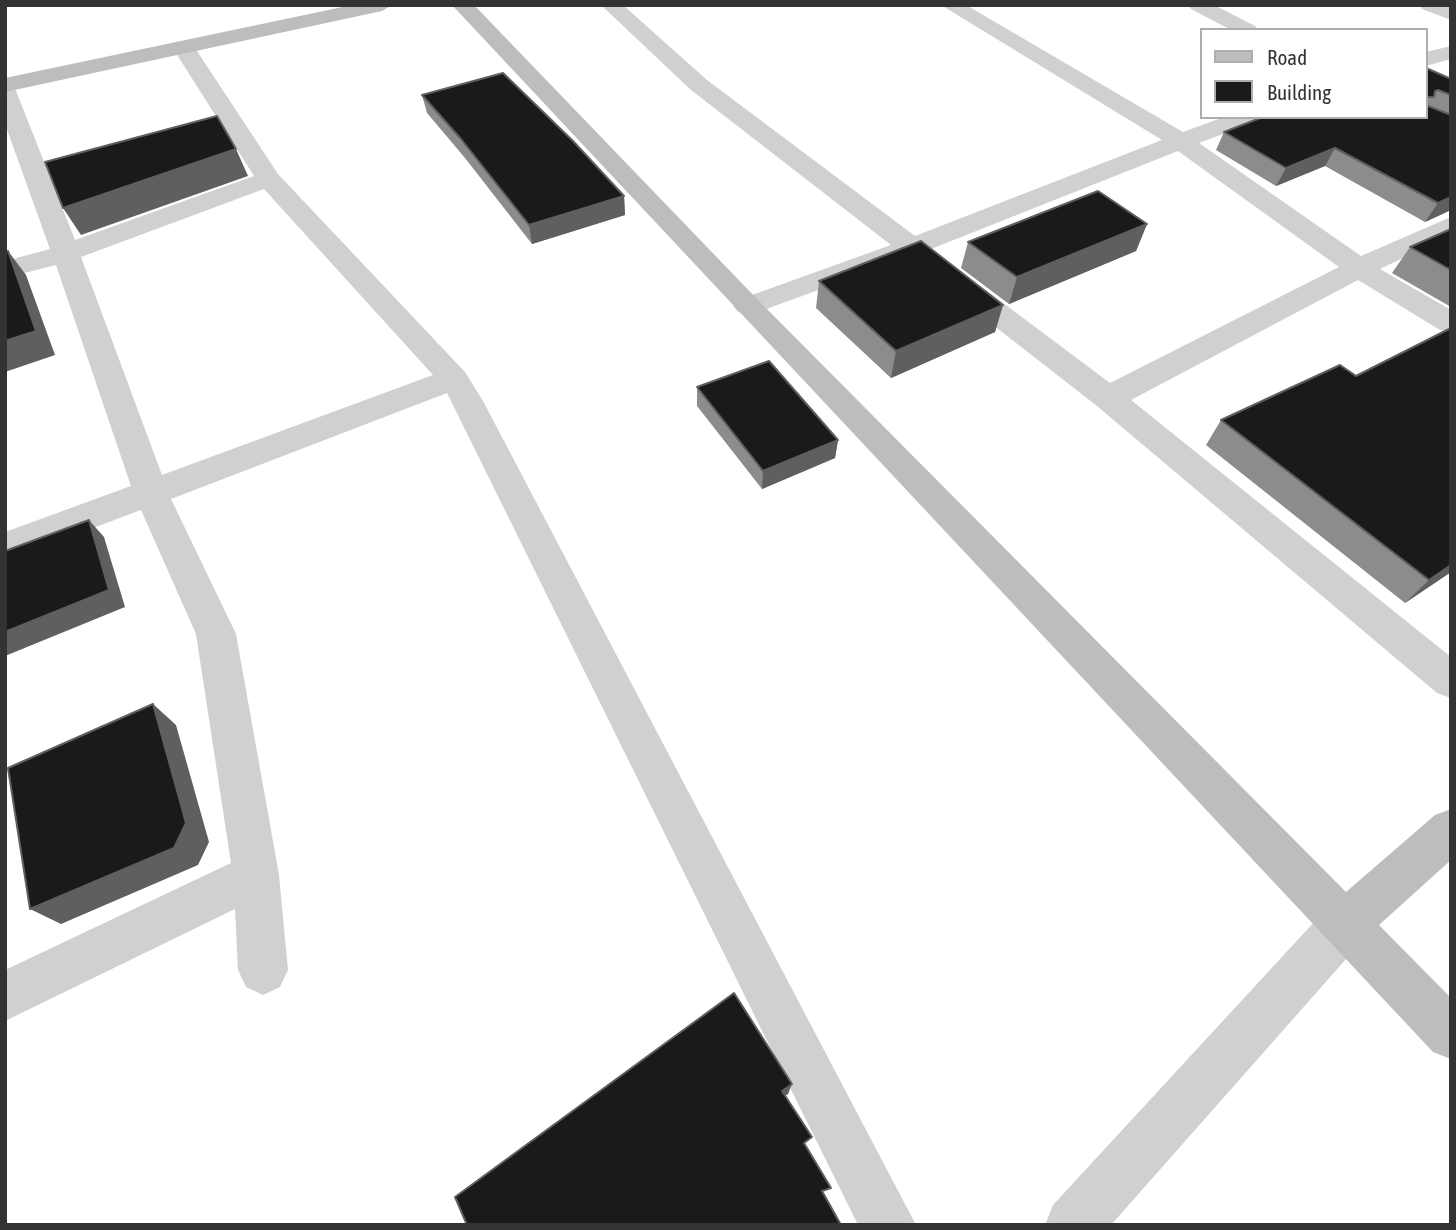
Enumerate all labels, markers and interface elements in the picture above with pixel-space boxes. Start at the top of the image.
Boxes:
legend [1200,28,1428,119]
text: Road [1267,45,1307,69]
text: Building [1267,80,1331,104]

